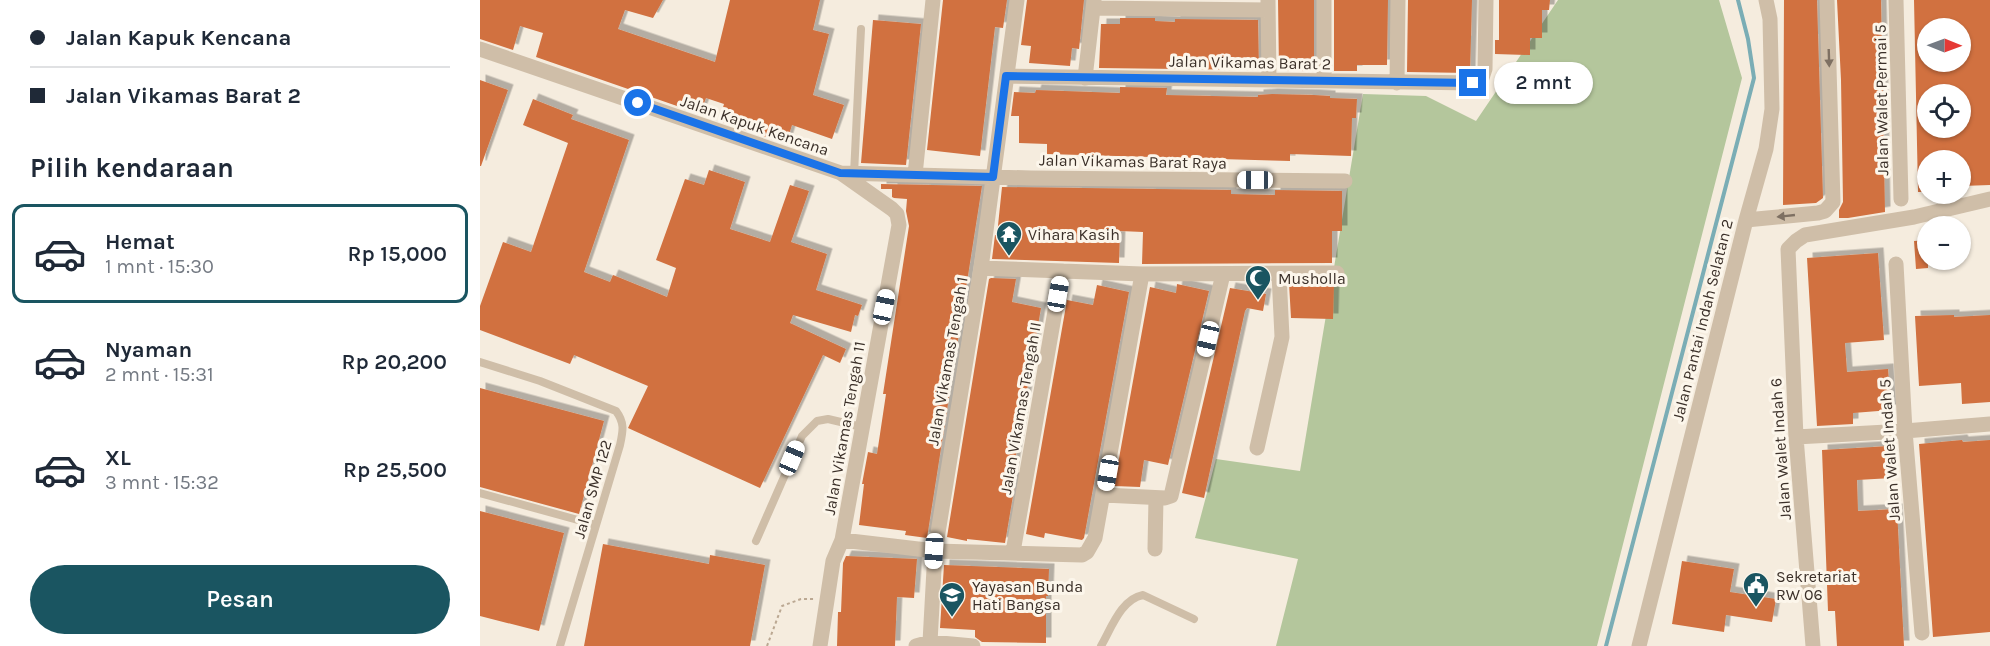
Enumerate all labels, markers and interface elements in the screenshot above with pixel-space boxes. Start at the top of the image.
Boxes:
north arrow [1917,18,1971,72]
map controls [1917,18,1971,270]
street label: Jalan Walet Permai 5 [1871,24,1892,176]
text: Jalan Kapuk Kencana [66,25,291,51]
one-way arrow [1824,49,1833,68]
street label: Jalan Vikamas Barat 2 [1169,52,1331,73]
callout: 2 mnt [1494,62,1593,104]
route end [1459,69,1486,96]
text: 2 mnt [1516,71,1571,94]
text: Jalan Vikamas Barat 2 [66,83,301,109]
button: locate [1917,84,1971,138]
route start [624,89,651,116]
street label: Jalan Kapuk Kencana [678,91,831,160]
street label: Jalan Vikamas Barat Raya [1039,150,1227,173]
button: + [1917,150,1971,204]
text: Pilih kendaraan [30,152,234,184]
car [1237,171,1273,189]
one-way arrow [1776,211,1795,221]
button: − [1917,216,1971,270]
street label: Jalan Pantai Indah Selatan 2 [1668,217,1737,423]
temple icon: Vihara Kasih [994,219,1024,257]
place label: Vihara Kasih [1028,225,1120,244]
icon: car [33,227,87,281]
text: Hemat [105,229,175,255]
text: Rp 15,000 [348,241,447,267]
text: 1 mnt · 15:30 [105,255,214,278]
mosque icon: Musholla [1243,263,1273,301]
place label: Musholla [1278,269,1346,288]
street label: Jalan Vikamas Tengah 1 [923,275,972,447]
car [1046,275,1070,313]
car [871,288,897,326]
car [1195,319,1221,359]
street label: Jalan Vikamas Tengah II [996,320,1045,496]
icon: car [33,335,87,389]
text: Nyaman [105,337,192,363]
street label: Jalan Vikamas Tengah 11 [820,340,869,516]
text: Rp 20,200 [342,349,447,375]
text: 2 mnt · 15:31 [105,363,214,386]
street label: Jalan Walet Indah 6 [1766,377,1795,521]
street label: Jalan Walet Indah 5 [1875,378,1904,521]
street label: Jalan SMP 122 [569,438,616,541]
car [777,438,807,478]
icon: car [33,443,87,497]
text: XL [105,445,131,471]
car [1096,454,1120,492]
text: Rp 25,500 [343,457,447,483]
text: 3 mnt · 15:32 [105,471,219,494]
car [924,533,944,569]
button: Pesan [30,565,450,634]
place label: Sekretariat RW 06 [1776,567,1857,604]
public building icon: Sekretariat RW 06 [1741,570,1771,608]
place label: Yayasan Bunda Hati Bangsa [972,577,1083,614]
school or university icon: Yayasan Bunda Hati Bangsa [937,580,967,618]

